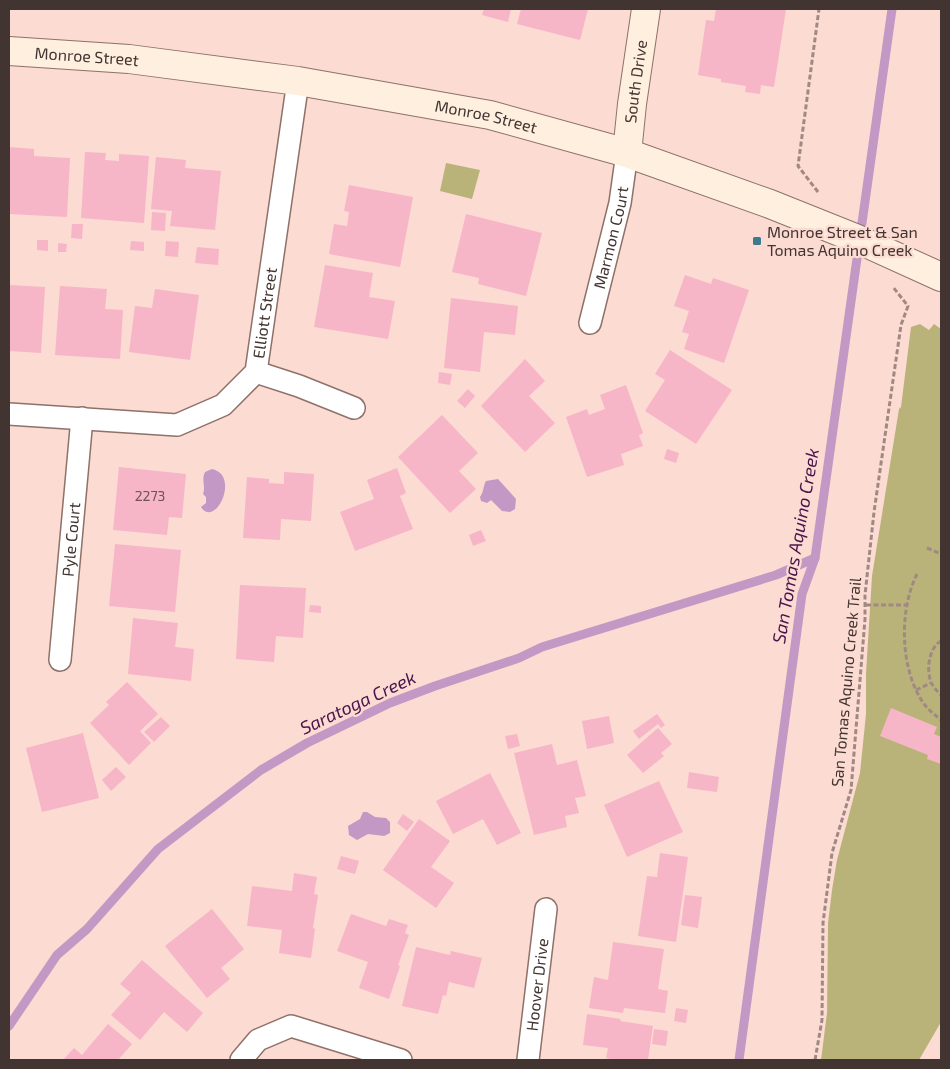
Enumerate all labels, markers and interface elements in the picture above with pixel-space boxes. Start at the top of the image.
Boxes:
street label: South Drive [620,38,650,124]
street label: Monroe Street [34,43,140,69]
street label: Monroe Street [433,95,539,137]
street label: Marmon Court [589,185,631,291]
place label: Monroe Street & San Tomas Aquino Creek [767,222,918,259]
marker: Monroe Street & San Tomas Aquino Creek [751,235,763,247]
street label: Elliott Street [248,266,280,360]
water label: San Tomas Aquino Creek [767,446,823,645]
house number: 2273 [135,487,165,504]
street label: Pyle Court [58,501,83,578]
street label: San Tomas Aquino Creek Trail [827,576,864,788]
water label: Saratoga Creek [296,666,419,739]
street label: Hoover Drive [522,937,551,1032]

